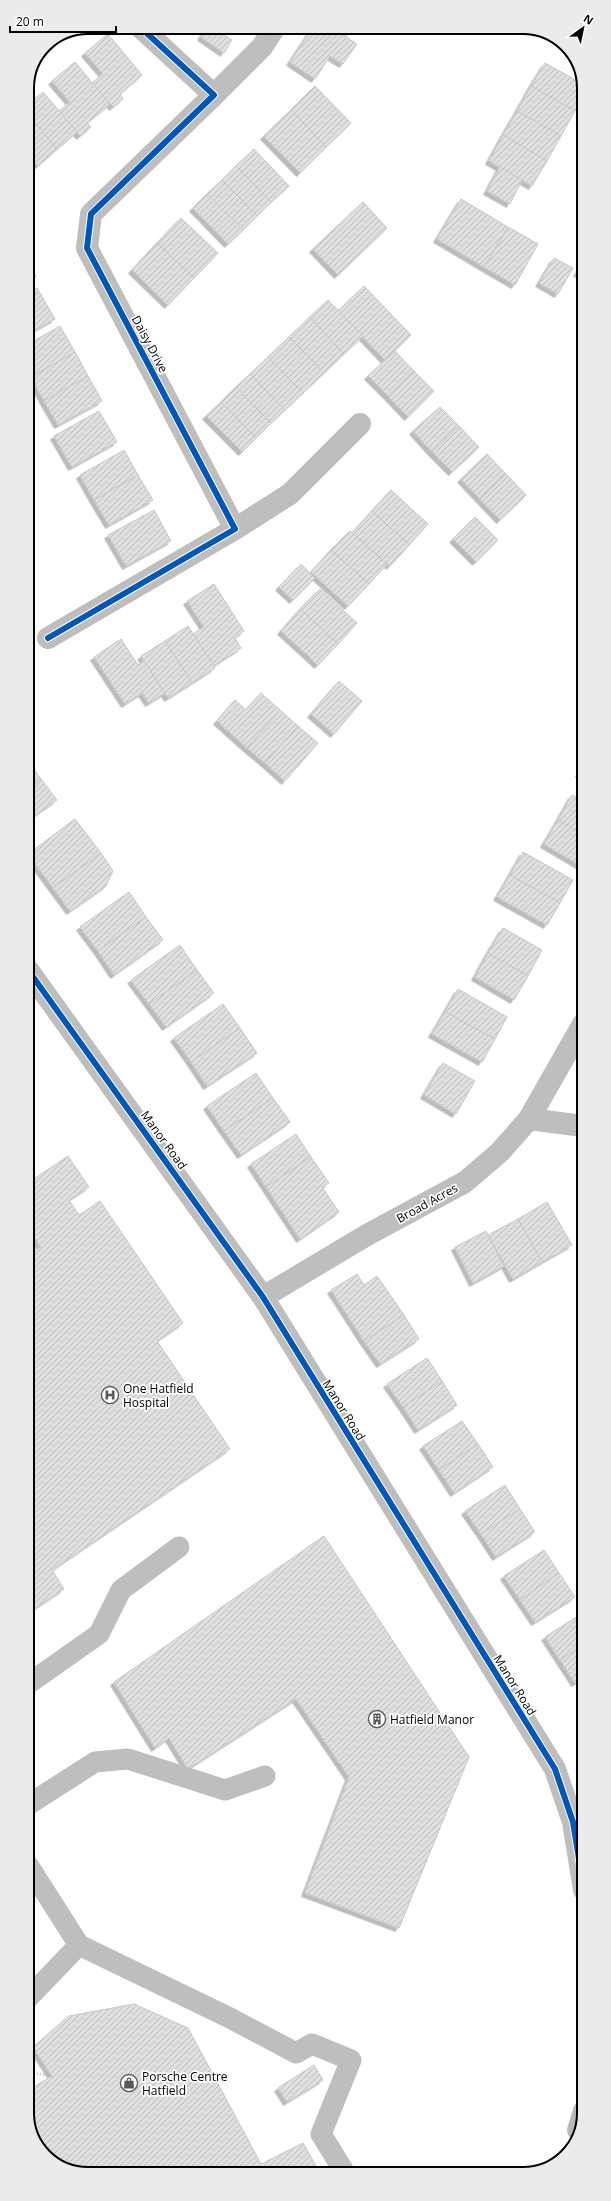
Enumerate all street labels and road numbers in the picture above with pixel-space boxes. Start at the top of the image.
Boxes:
street label: Daisy Drive [128,312,172,376]
street label: Manor Road [137,1107,191,1173]
street label: Broad Acres [393,1179,461,1227]
street label: Manor Road [319,1376,369,1444]
street label: Manor Road [490,1651,540,1719]

